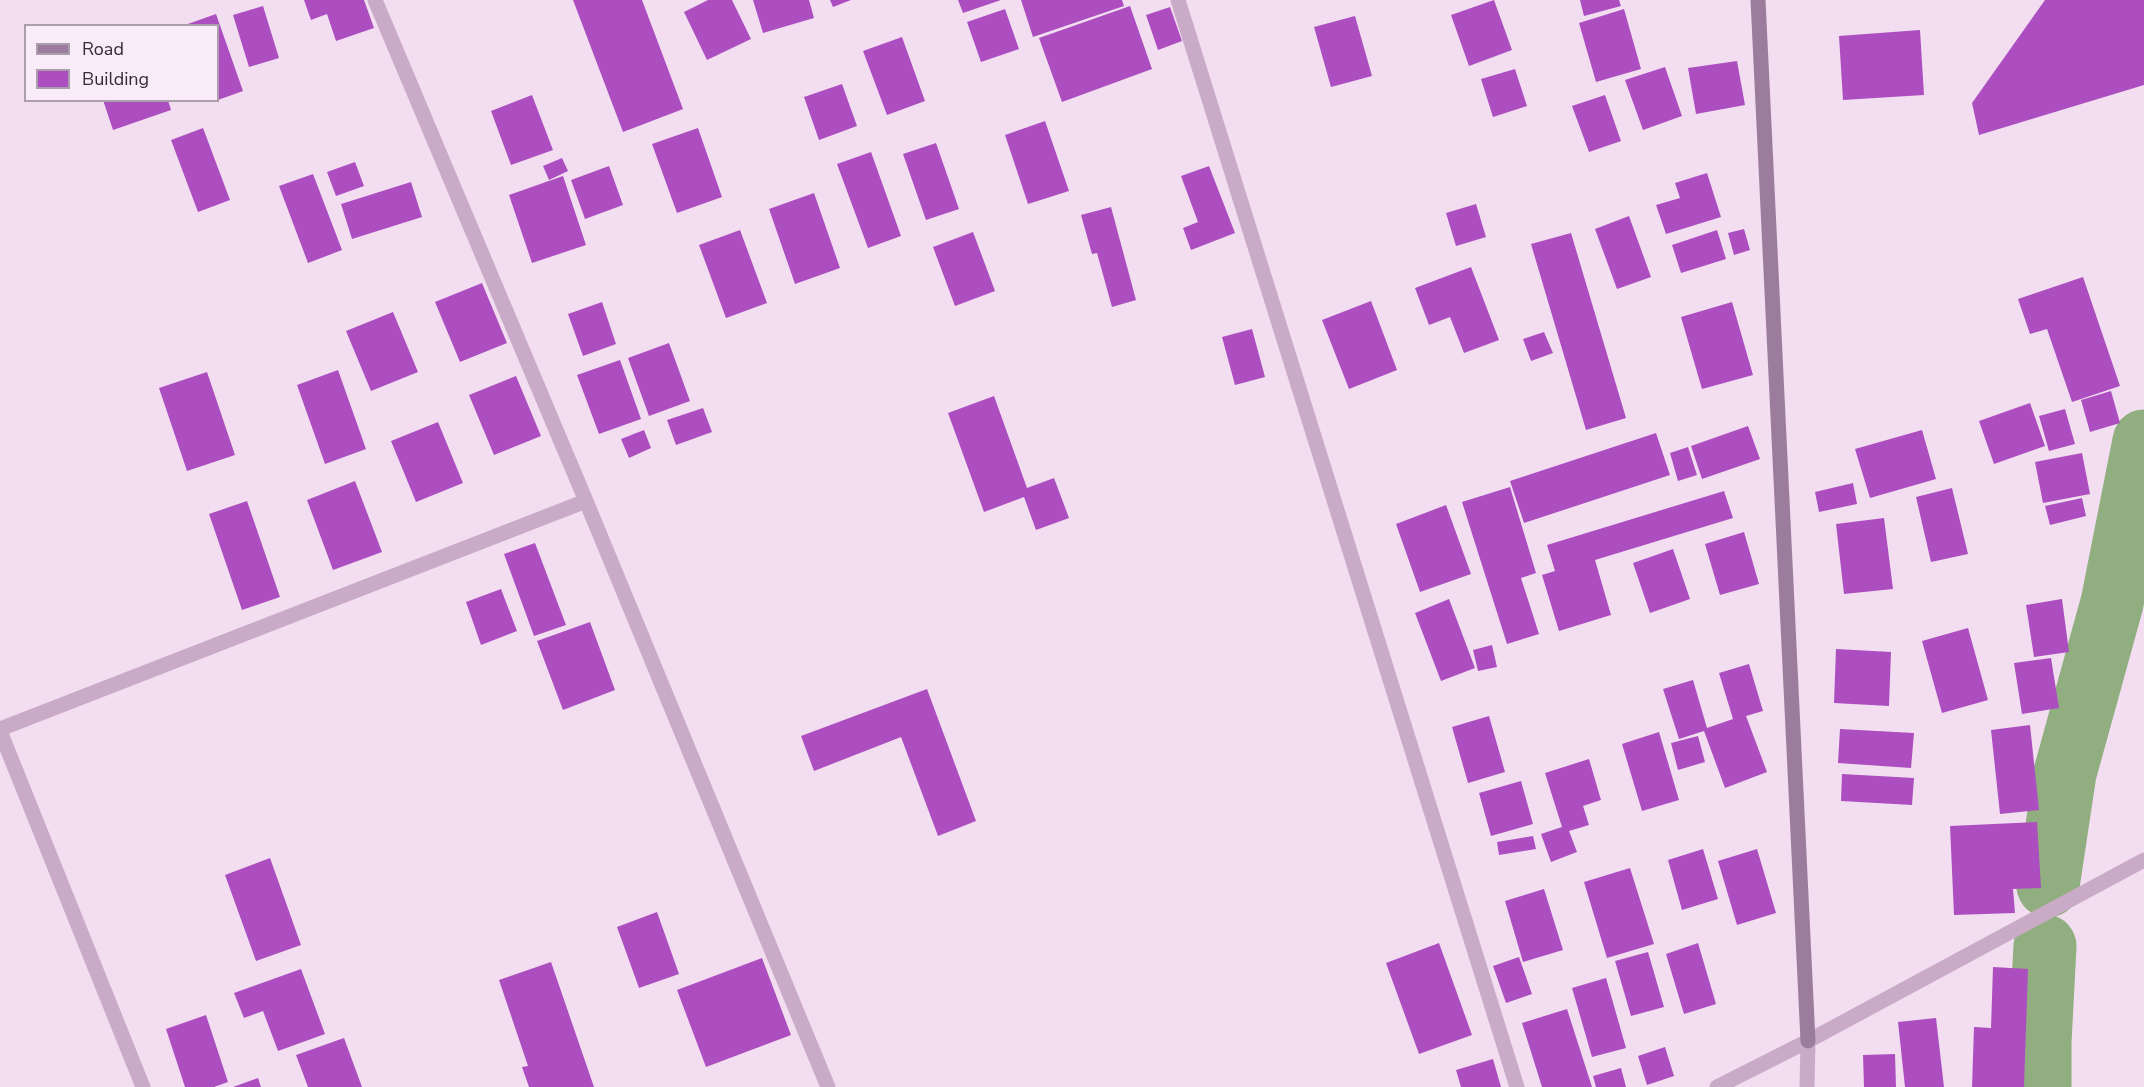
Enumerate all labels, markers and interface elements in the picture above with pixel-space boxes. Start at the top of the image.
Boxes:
legend [24,24,219,102]
text: Road [82,37,124,61]
text: Building [82,67,149,91]

